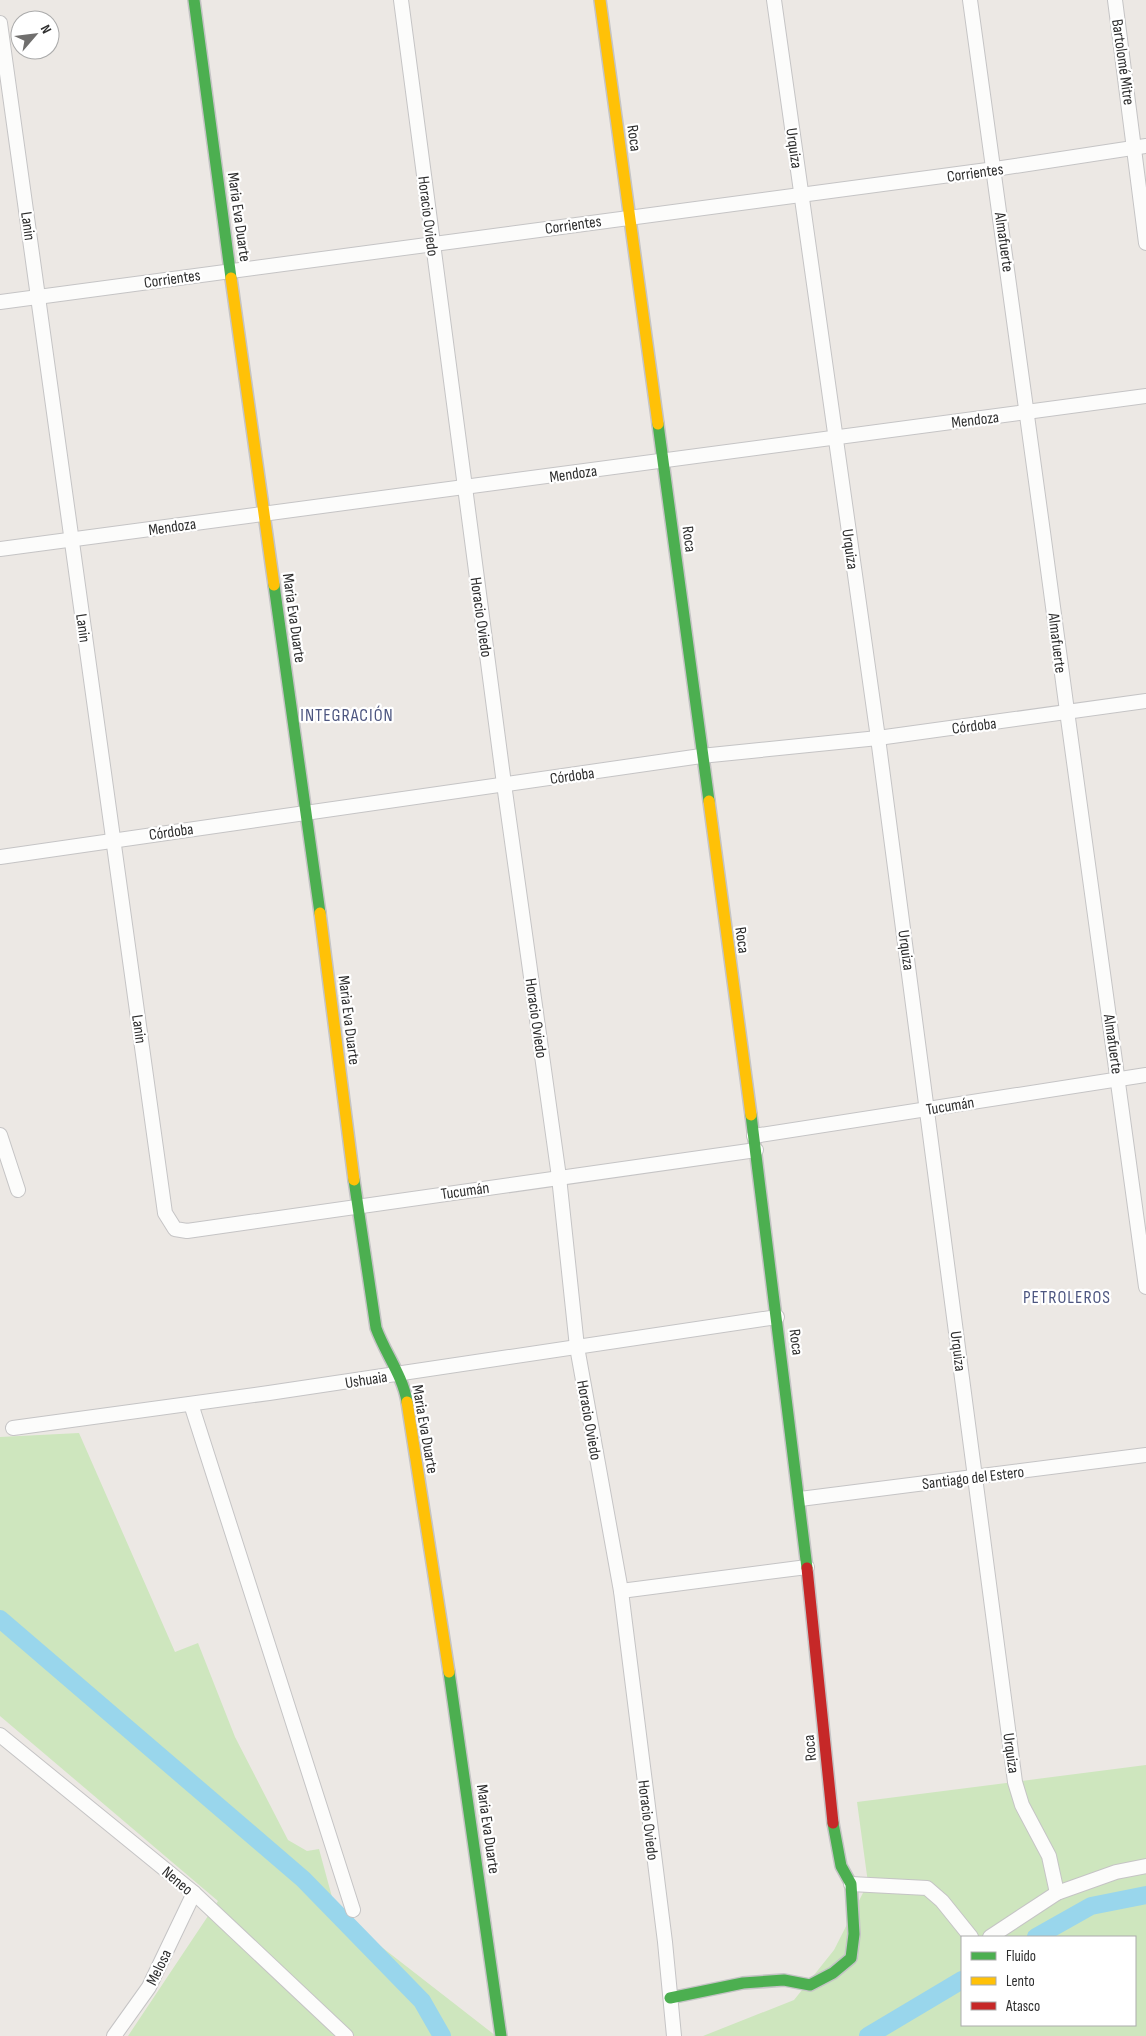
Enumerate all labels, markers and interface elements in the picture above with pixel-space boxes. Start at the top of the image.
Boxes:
north arrow [10,10,60,60]
street label: Bartolomé Mitre [1107,18,1138,106]
text: N [37,22,55,36]
street label: Roca [622,124,645,153]
street label: Urquiza [781,127,806,170]
street label: Corrientes [946,160,1005,187]
street label: Maria Eva Duarte [223,171,254,263]
street label: Horacio Oviedo [413,175,442,257]
street label: Almafuerte [990,210,1017,273]
street label: Lanin [16,211,39,242]
street label: Corrientes [544,212,603,239]
street label: Corrientes [143,266,202,293]
street label: Mendoza [950,408,1000,433]
street label: Mendoza [548,462,598,487]
street label: Mendoza [147,515,197,540]
street label: Roca [677,525,700,553]
street label: Urquiza [837,528,862,571]
street label: Maria Eva Duarte [278,572,309,664]
street label: Horacio Oviedo [465,576,496,658]
street label: Almafuerte [1043,611,1070,674]
street label: Lanin [71,613,94,644]
district label: INTEGRACIÓN [300,705,394,726]
street label: Córdoba [951,714,998,739]
street label: Córdoba [549,764,596,789]
street label: Córdoba [148,820,195,845]
street label: Roca [730,926,753,955]
street label: Urquiza [893,929,918,972]
street label: Maria Eva Duarte [334,974,363,1066]
street label: Horacio Oviedo [520,977,551,1059]
street label: Almafuerte [1099,1012,1126,1075]
street label: Lanin [127,1014,150,1045]
street label: Tucumán [925,1093,976,1120]
street label: Tucumán [440,1179,490,1204]
district label: PETROLEROS [1023,1287,1111,1308]
street label: Roca [784,1328,807,1356]
street label: Urquiza [946,1330,969,1372]
street label: Ushuaia [344,1368,389,1393]
street label: Horacio Oviedo [572,1379,605,1462]
street label: Maria Eva Duarte [407,1383,442,1475]
street label: Santiago del Estero [921,1463,1025,1494]
street label: Urquiza [998,1732,1023,1775]
street label: Roca [800,1734,821,1762]
street label: Horacio Oviedo [633,1779,662,1861]
street label: Maria Eva Duarte [472,1783,503,1875]
street label: Neneo [158,1863,196,1900]
legend [961,1936,1136,2026]
street label: Melosa [143,1947,176,1989]
text: Fluido [1006,1947,1036,1966]
text: Lento [1006,1972,1035,1991]
text: Atasco [1005,1997,1040,2016]

